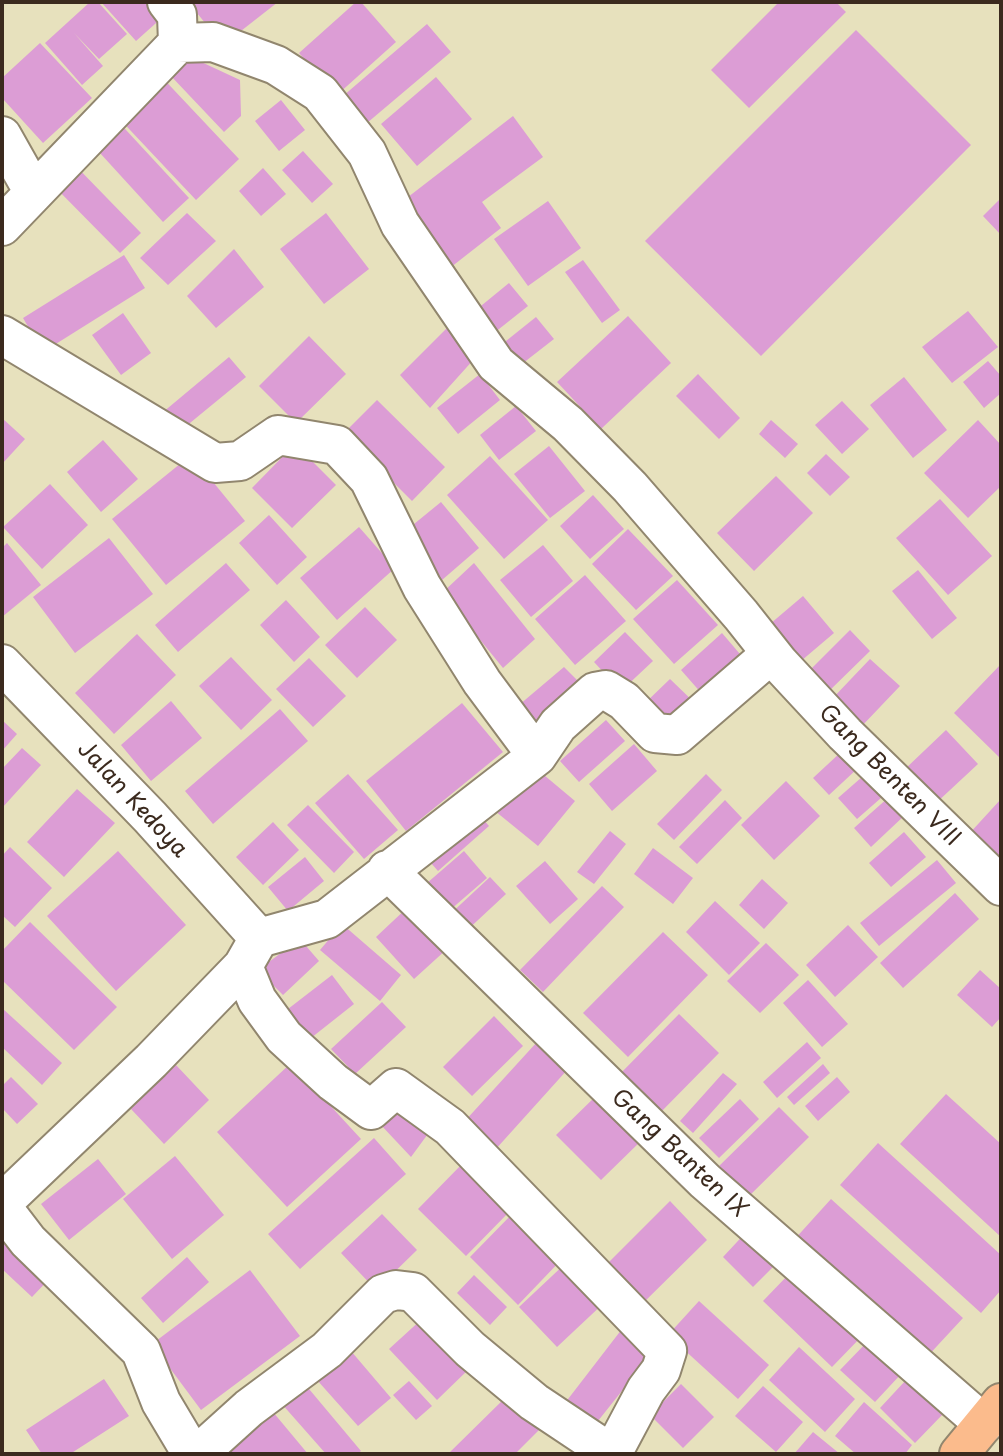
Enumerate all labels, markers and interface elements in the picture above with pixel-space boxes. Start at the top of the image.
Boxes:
street label: Gang Benten VIII [813,700,965,852]
street label: Jalan Kedoya [71,736,193,864]
street label: Gang Banten IX [605,1084,753,1224]

